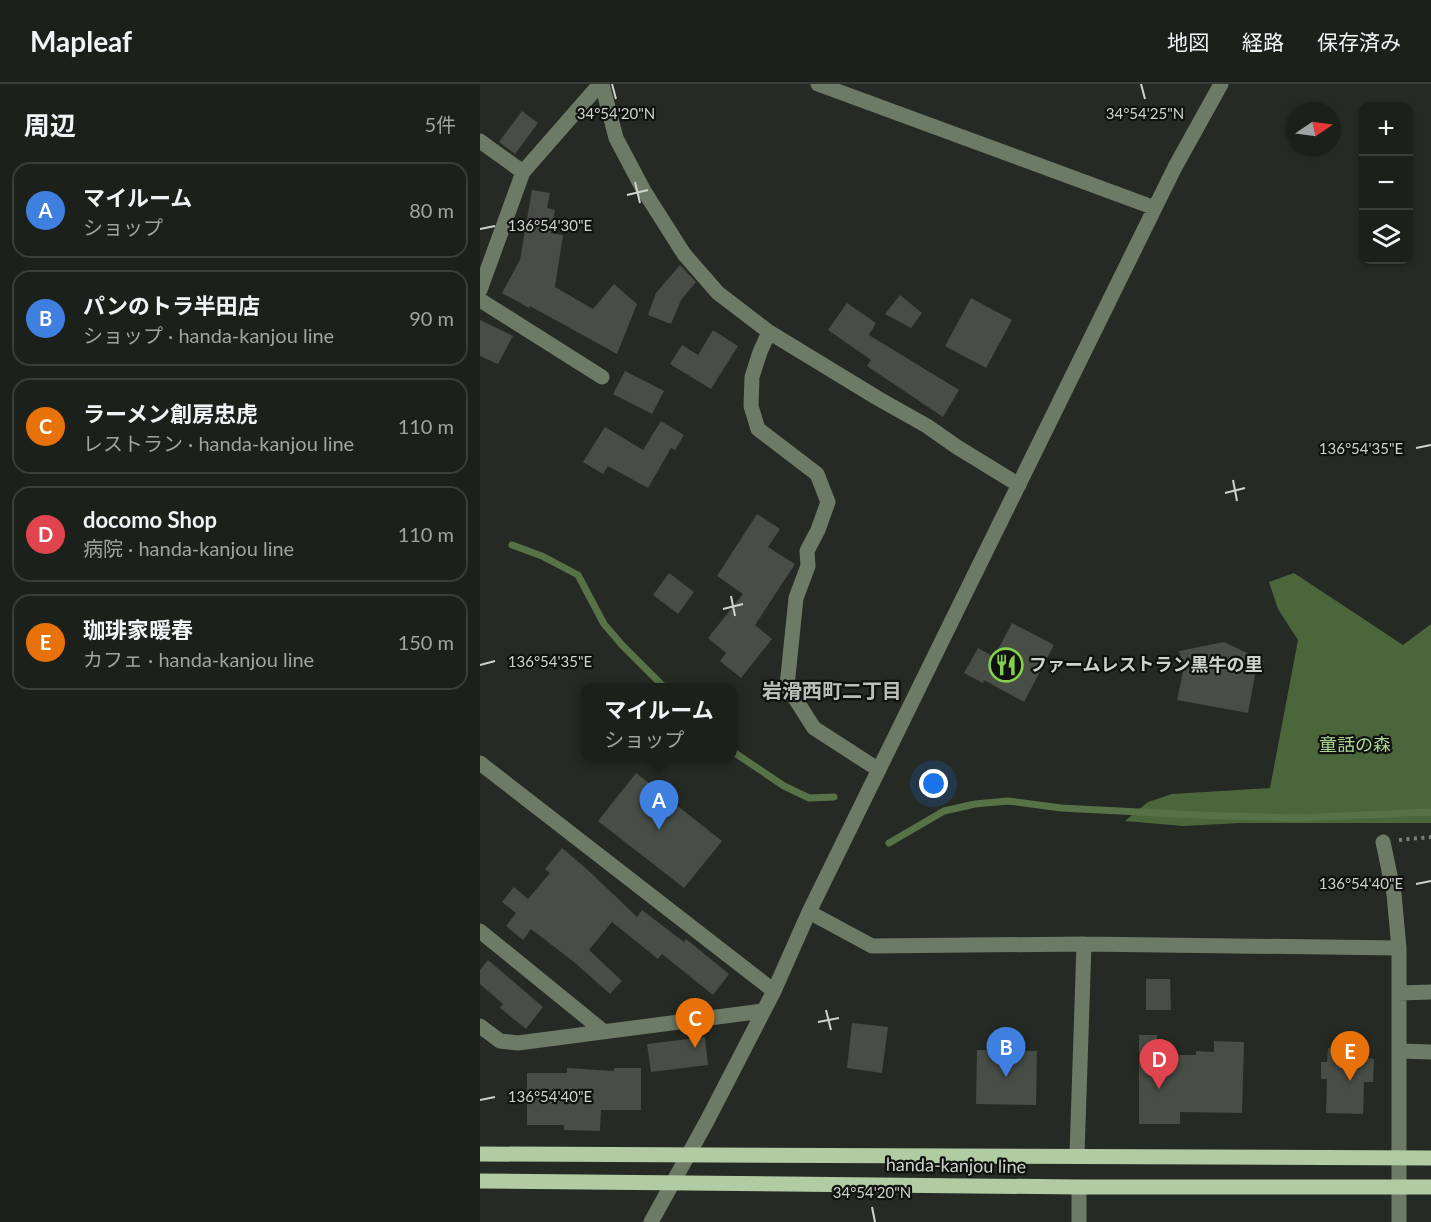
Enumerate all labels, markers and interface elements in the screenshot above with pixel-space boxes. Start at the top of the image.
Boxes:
text: Mapleaf [30,24,132,58]
text: 地図 [1167,29,1209,54]
text: 経路 [1242,29,1284,54]
text: 保存済み [1317,29,1401,54]
north arrow [1287,102,1341,156]
map controls [1359,102,1413,264]
button: + [1359,102,1413,156]
text: 34°54'20"N [577,104,655,122]
text: 34°54'25"N [1106,104,1184,122]
text: 周辺 [24,109,76,141]
text: 5件 [424,112,456,136]
button: − [1359,156,1413,210]
text: マイルーム [83,184,192,211]
text: A [39,198,52,222]
text: 80 m [409,198,454,222]
button: layers [1359,210,1413,264]
text: ショップ [83,215,163,239]
text: 136°54'30"E [508,216,592,234]
text: パンのトラ半田店 [83,292,260,319]
text: B [39,306,52,330]
text: 90 m [409,306,454,330]
text: ショップ · handa-kanjou line [83,323,334,347]
text: ラーメン創房忠虎 [83,400,258,427]
text: C [39,414,52,438]
text: 110 m [398,414,454,438]
text: レストラン · handa-kanjou line [83,431,354,455]
text: 136°54'35"E [1319,439,1403,457]
text: docomo Shop [83,506,217,533]
text: D [38,522,53,546]
text: 110 m [398,522,454,546]
text: 病院 · handa-kanjou line [83,536,294,560]
text: 珈琲家暖春 [83,616,193,643]
text: E [40,630,51,654]
text: 150 m [398,630,454,654]
text: カフェ · handa-kanjou line [83,647,314,671]
restaurant icon: ファームレストラン黒牛の里 [988,647,1024,683]
text: 136°54'35"E [508,652,592,670]
place label: ファームレストラン黒牛の里 [1029,653,1262,675]
district label: 岩滑西町二丁目 [762,678,902,702]
popup [581,683,737,761]
text: マイルーム [604,696,714,723]
text: ショップ [604,727,684,751]
park label: 童話の森 [1319,733,1391,755]
your location [919,769,948,798]
pin: A [640,780,678,830]
text: 136°54'40"E [1319,874,1403,892]
pin: C [676,998,714,1048]
pin: B [986,1028,1026,1077]
pin: E [1330,1032,1370,1081]
pin: D [1140,1040,1178,1089]
text: 136°54'40"E [508,1087,592,1105]
street label: handa-kanjou line [886,1153,1026,1177]
text: 34°54'20"N [833,1183,911,1201]

